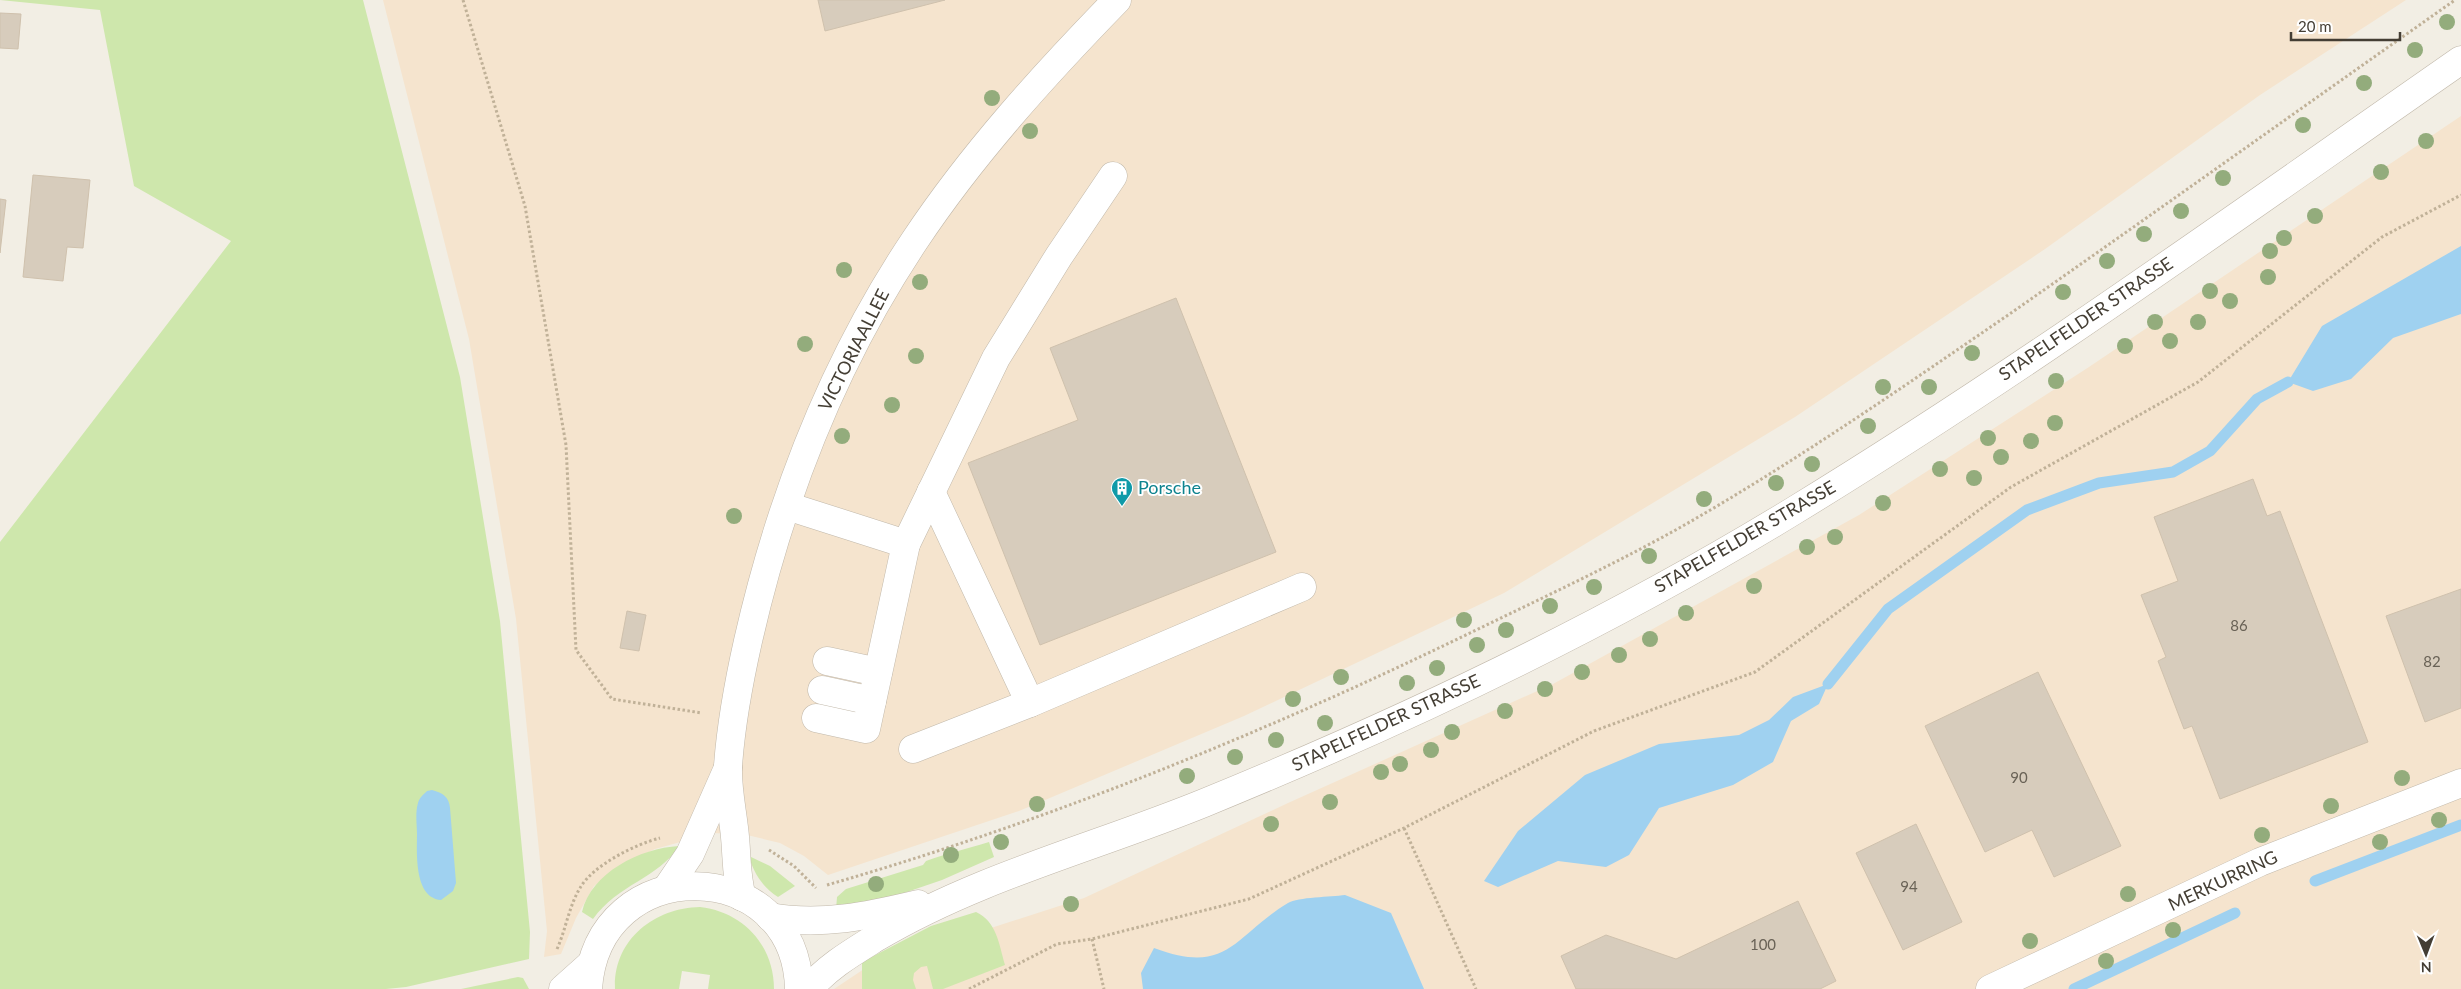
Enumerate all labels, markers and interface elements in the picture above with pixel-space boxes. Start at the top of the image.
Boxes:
scale bar [2291,10,2400,42]
text: 20 m [2298,17,2332,35]
street label: STAPELFELDER STRASSE [1994,252,2177,385]
street label: VICTORIAALLEE [813,285,893,414]
street label: STAPELFELDER STRASSE [1650,475,1839,597]
building icon: Porsche [1110,476,1134,507]
place label: Porsche [1138,476,1201,498]
house number: 86 [2230,616,2248,634]
house number: 82 [2423,652,2441,670]
street label: STAPELFELDER STRASSE [1288,669,1483,775]
house number: 90 [2010,768,2028,786]
street label: MERKURRING [2164,845,2281,915]
house number: 94 [1900,877,1918,895]
north arrow [2401,929,2451,979]
house number: 100 [1750,935,1776,953]
text: N [2421,959,2432,976]

